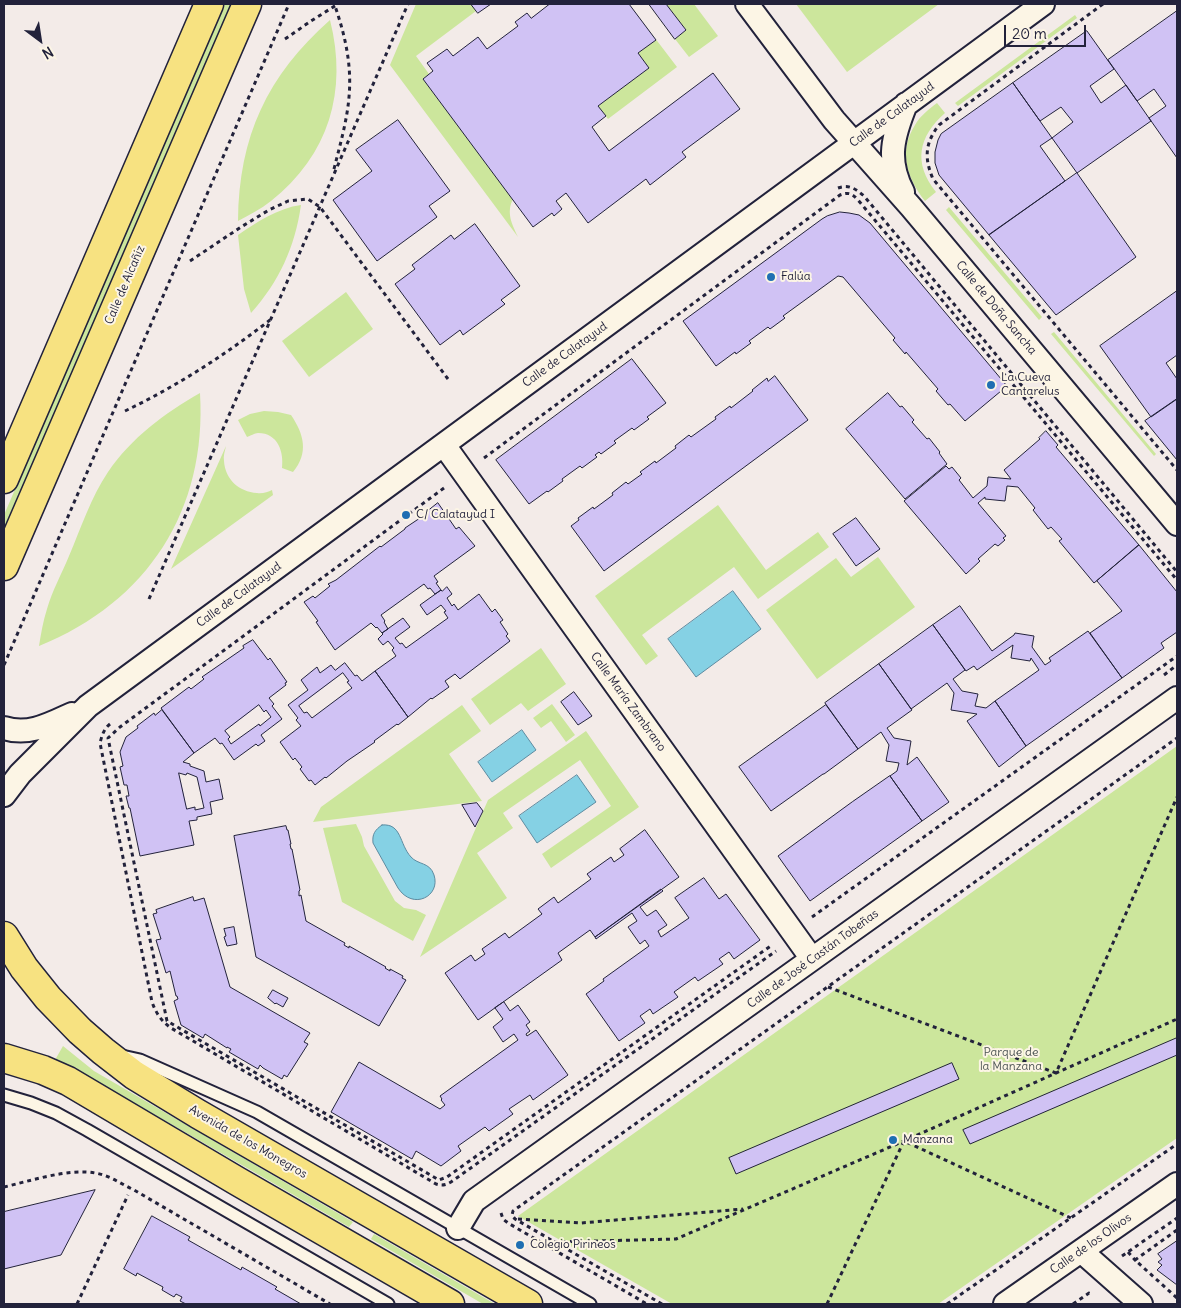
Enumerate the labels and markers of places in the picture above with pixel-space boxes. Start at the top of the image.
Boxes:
place label: Falúa [781,270,811,284]
marker: Falúa [765,271,777,283]
place label: La Cueva Cantarelus [1001,371,1060,399]
marker: La Cueva Cantarelus [985,379,997,391]
place label: C/ Calatayud I [416,508,495,522]
marker: C/ Calatayud I [400,509,412,521]
place label: Manzana [903,1133,953,1147]
marker: Manzana [887,1134,899,1146]
place label: Colegio Pirineos [530,1238,616,1252]
marker: Colegio Pirineos [514,1239,526,1251]

